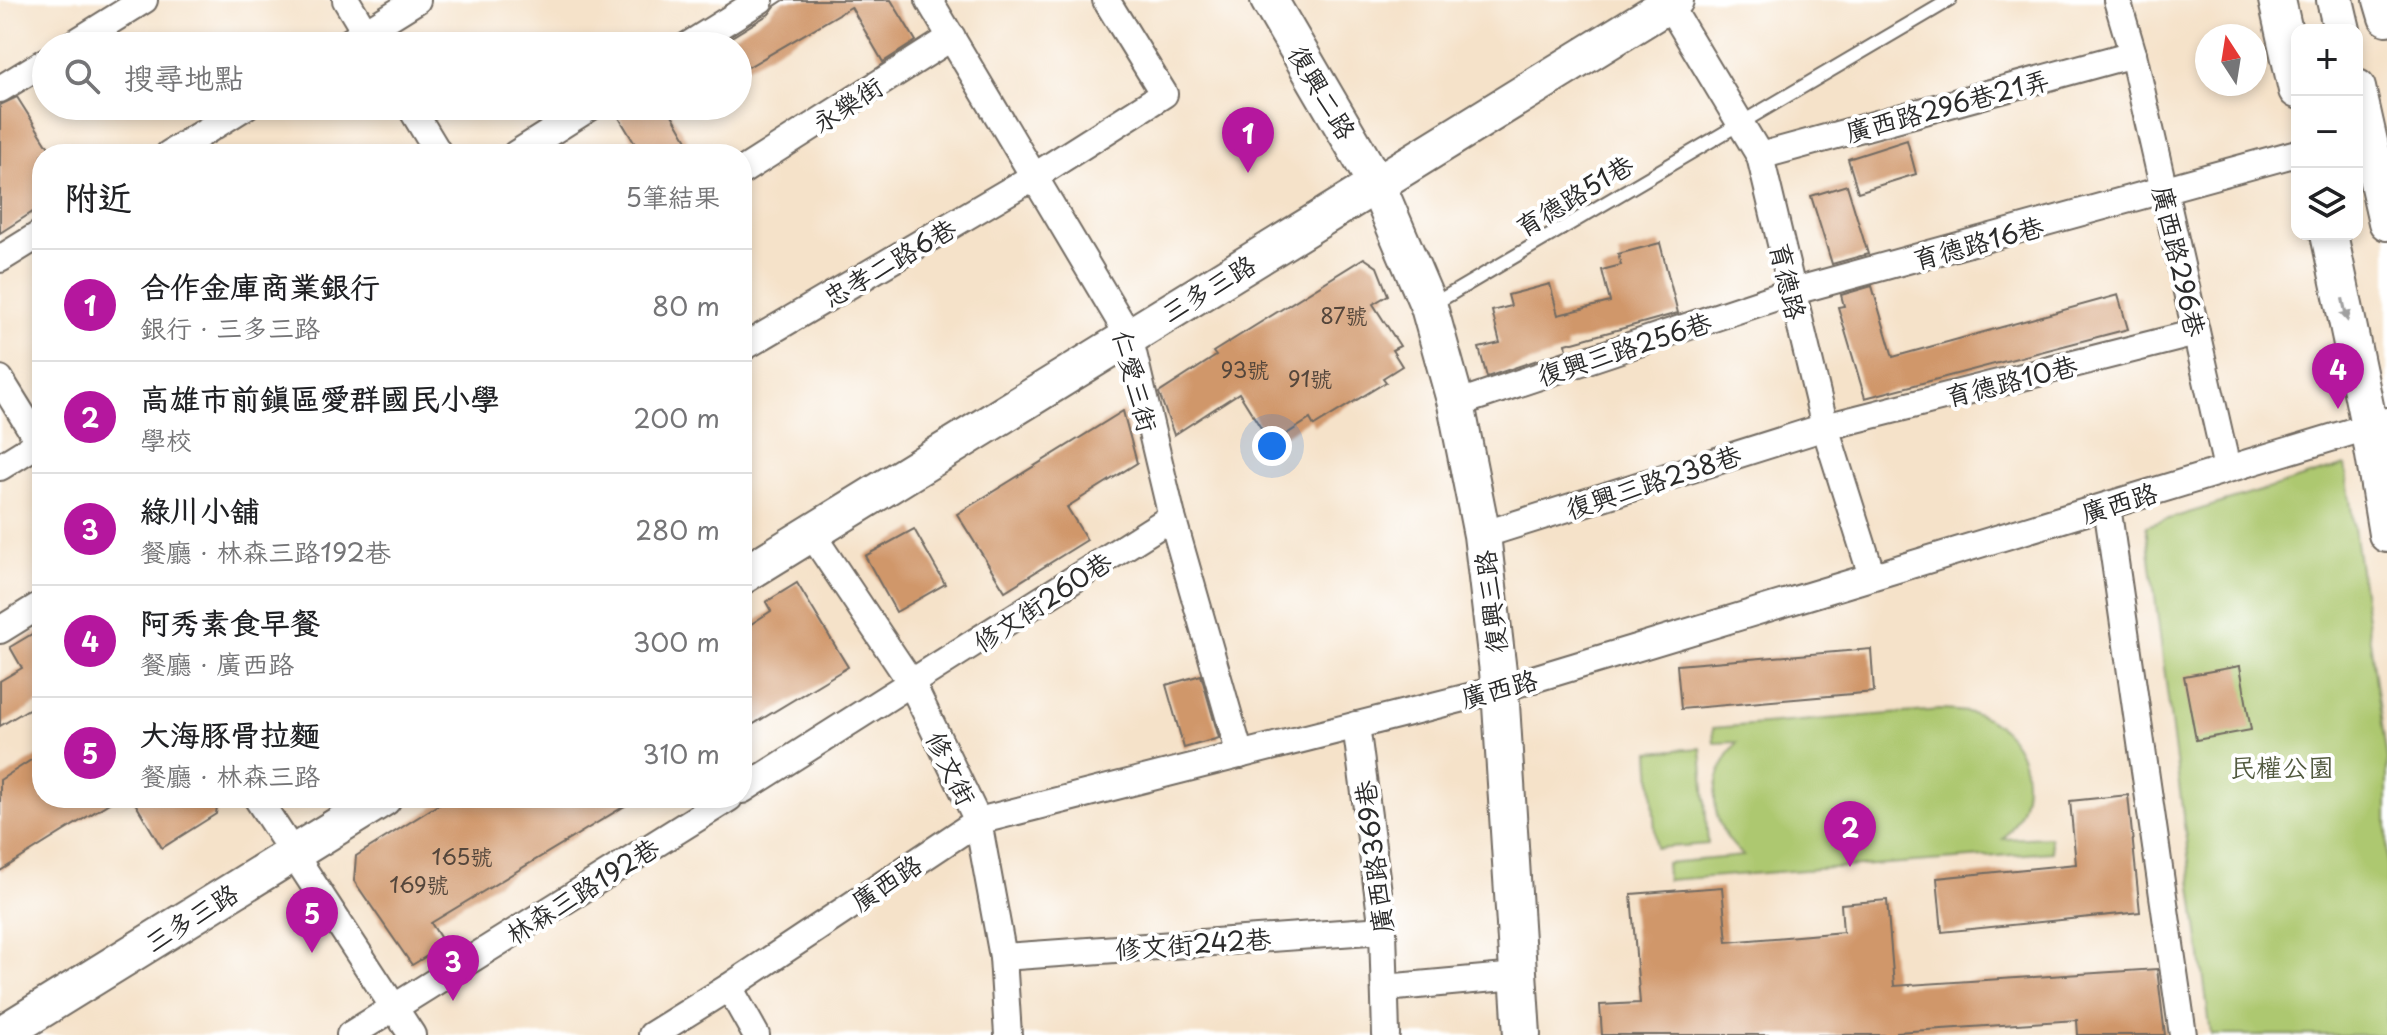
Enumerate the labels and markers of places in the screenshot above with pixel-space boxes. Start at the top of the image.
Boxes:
pin: 1 [1222,107,1274,173]
pin: 4 [2312,343,2364,409]
pin: 2 [1824,801,1876,867]
pin: 5 [286,887,338,953]
pin: 3 [427,935,479,1001]

